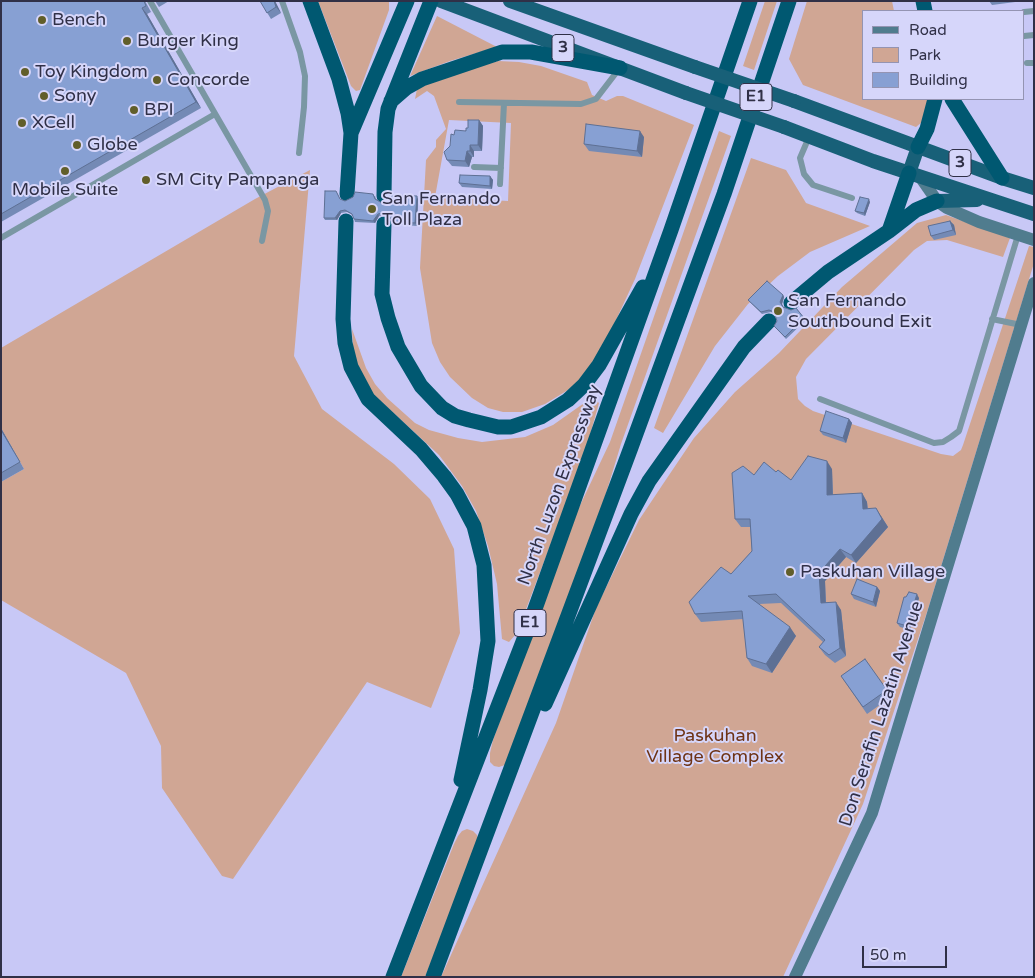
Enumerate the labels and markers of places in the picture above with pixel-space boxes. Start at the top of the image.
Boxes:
place label: Bench [52,9,106,31]
marker: Bench [36,14,48,26]
place label: Burger King [137,30,239,52]
marker: Burger King [121,35,133,47]
place label: Toy Kingdom [35,61,148,83]
marker: Toy Kingdom [19,66,31,78]
place label: Concorde [167,69,250,91]
marker: Concorde [151,74,163,86]
place label: Sony [54,85,96,107]
marker: Sony [38,90,50,102]
place label: BPI [144,99,174,121]
marker: BPI [128,104,140,116]
place label: XCell [32,112,75,134]
marker: XCell [16,117,28,129]
place label: Globe [87,134,138,156]
marker: Globe [71,139,83,151]
marker: Mobile Suite [59,165,71,177]
place label: SM City Pampanga [156,169,319,191]
marker: SM City Pampanga [140,174,152,186]
place label: Mobile Suite [12,179,118,201]
place label: San Fernando Toll Plaza [382,188,500,230]
marker: San Fernando Toll Plaza [366,203,378,215]
place label: San Fernando Southbound Exit [788,290,932,332]
marker: San Fernando Southbound Exit [772,305,784,317]
place label: Paskuhan Village [800,561,945,583]
marker: Paskuhan Village [784,566,796,578]

